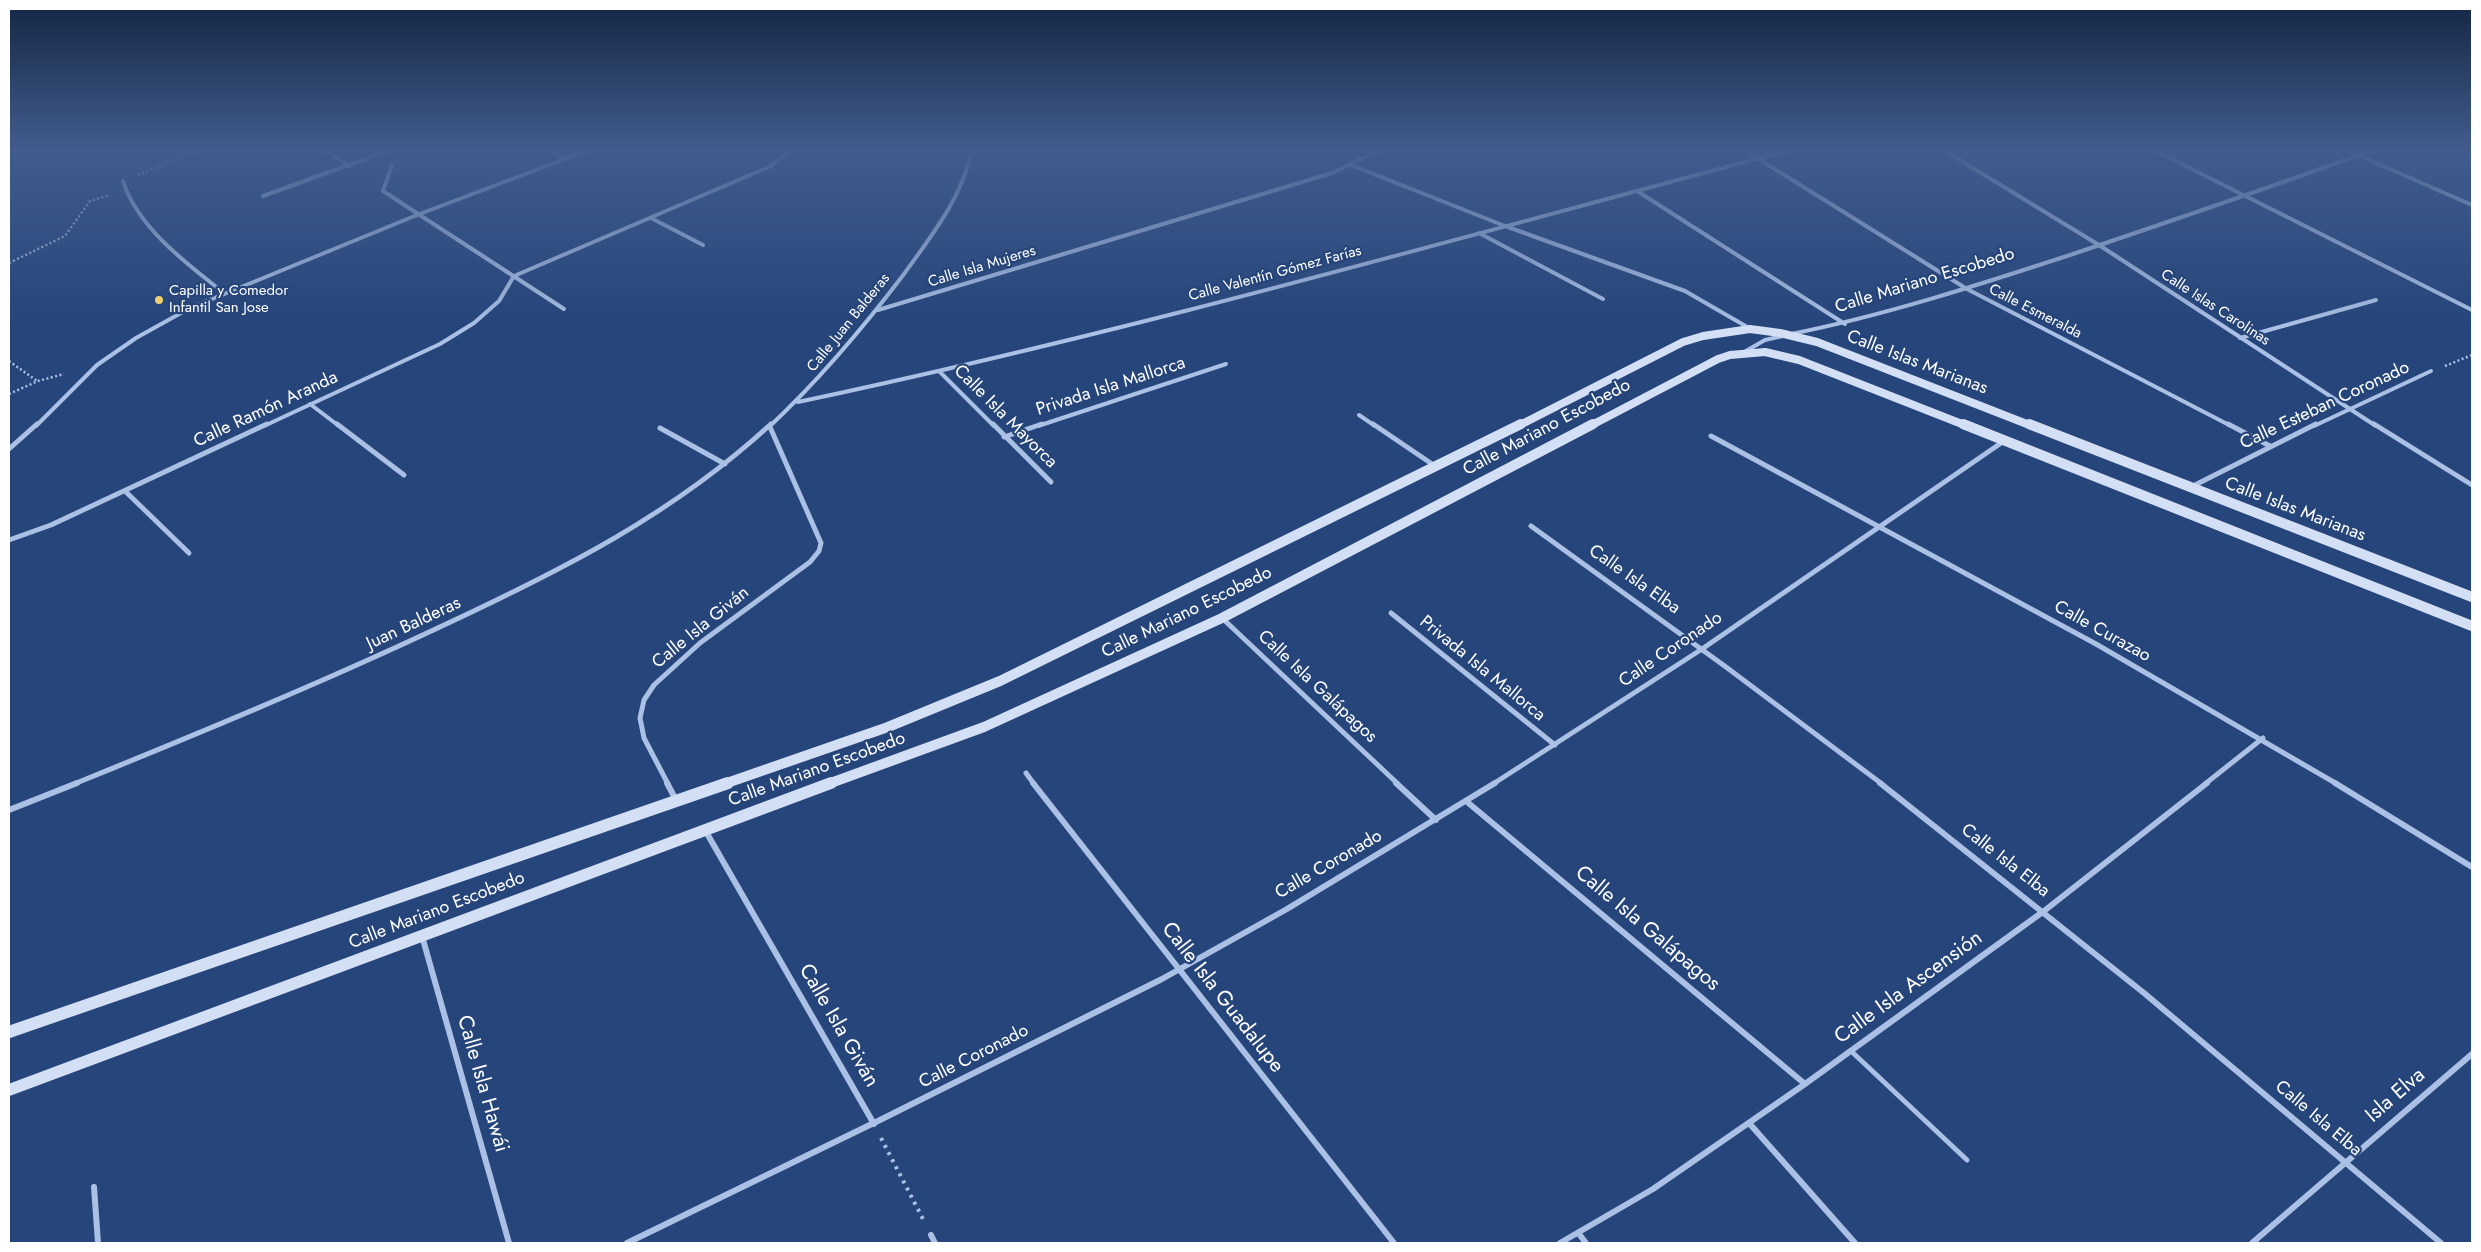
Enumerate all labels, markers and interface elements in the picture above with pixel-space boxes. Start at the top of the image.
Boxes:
street label: Calle Isla Mujeres [926,242,1038,292]
street label: Calle Valentín Gómez Farías [1187,242,1363,306]
street label: Calle Mariano Escobedo [1833,243,2017,319]
street label: Calle Islas Carolinas [2157,266,2273,350]
street label: Calle Juan Balderas [804,270,894,376]
street label: Calle Esmeralda [1986,281,2084,343]
place label: Capilla y Comedor Infantil San Jose [169,282,288,317]
marker: Capilla y Comedor Infantil San Jose [153,294,165,306]
street label: Calle Islas Marianas [1844,326,1990,400]
street label: Privada Isla Mallorca [1034,353,1188,421]
street label: Calle Esteban Coronado [2237,357,2413,455]
street label: Calle Isla Mayorca [949,361,1061,473]
street label: Calle Ramón Aranda [191,367,341,453]
street label: Calle Mariano Escobedo [1460,375,1634,481]
street label: Calle Islas Marianas [2222,473,2368,547]
street label: Calle Isla Elba [1584,541,1684,619]
street label: Calle Mariano Escobedo [1098,562,1276,664]
street label: Calle Isla Giván [648,582,754,674]
street label: Juan Balderas [363,593,465,655]
street label: Calle Curazao [2050,597,2154,667]
street label: Calle Coronado [1615,607,1727,693]
street label: Privada Isla Mallorca [1415,612,1549,726]
street label: Calle Isla Galápagos [1253,626,1381,748]
street label: Calle Mariano Escobedo [726,728,908,812]
street label: Calle Isla Elba [1956,820,2054,902]
street label: Calle Coronado [1272,826,1386,904]
street label: Calle Isla Galápagos [1569,861,1725,997]
street label: Calle Mariano Escobedo [346,867,528,955]
street label: Calle Isla Guadalupe [1155,918,1289,1078]
street label: Calle Isla Ascensión [1830,926,1988,1050]
street label: Calle Isla Giván [793,960,883,1092]
street label: Calle Isla Hawái [450,1013,514,1155]
street label: Calle Coronado [916,1020,1032,1094]
street label: Isla Elva [2361,1063,2431,1129]
street label: Calle Isla Elba [2270,1076,2366,1162]

